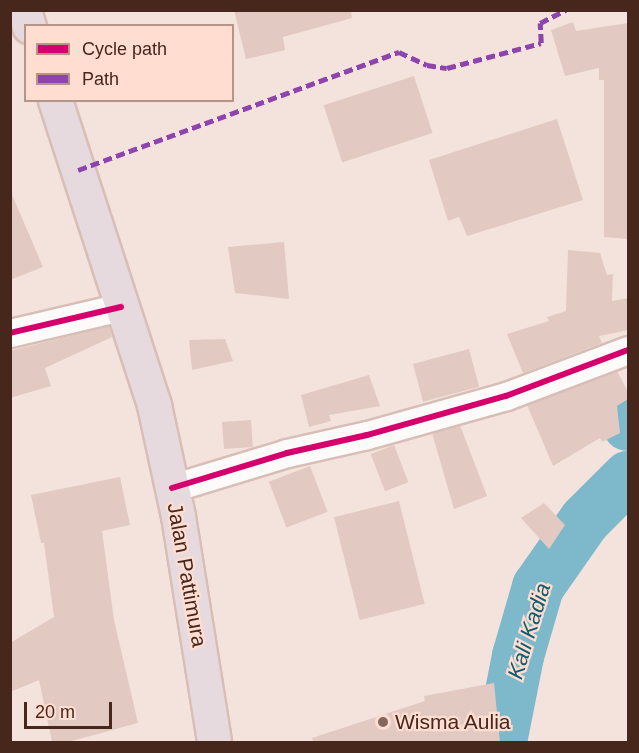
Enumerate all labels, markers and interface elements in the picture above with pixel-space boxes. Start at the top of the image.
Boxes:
legend [24,24,234,102]
text: Cycle path [82,39,167,59]
text: Path [82,69,119,89]
street label: Jalan Pattimura [162,501,212,649]
water label: Kali Kadia [502,580,556,682]
scale bar [27,690,116,728]
text: 20 m [35,702,75,722]
place label: Wisma Aulia [395,709,512,735]
marker: Wisma Aulia [376,715,390,729]

